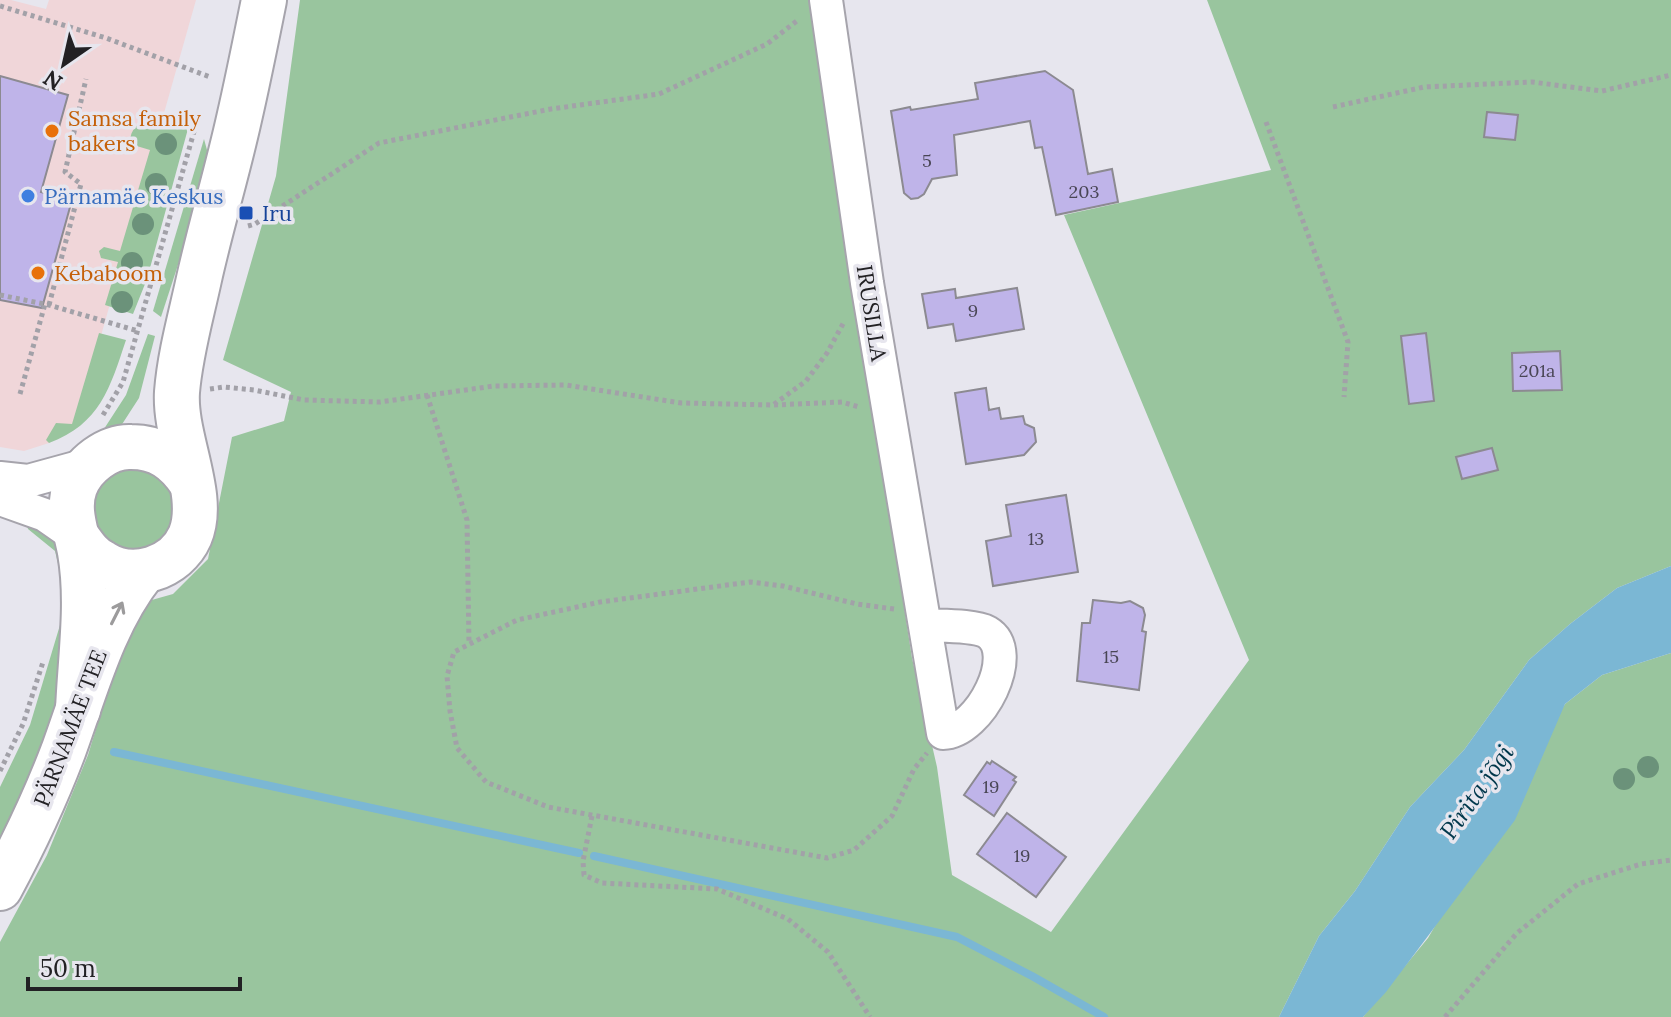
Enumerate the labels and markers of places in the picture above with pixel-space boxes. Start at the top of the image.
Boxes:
place label: Samsa family bakers [68,104,201,157]
marker: Samsa family bakers [43,122,61,140]
place label: Pärnamäe Keskus [44,182,223,210]
marker: Pärnamäe Keskus [19,187,37,205]
place label: Iru [262,199,292,227]
marker: Iru [237,204,255,222]
place label: Kebaboom [54,259,163,287]
marker: Kebaboom [29,264,47,282]

